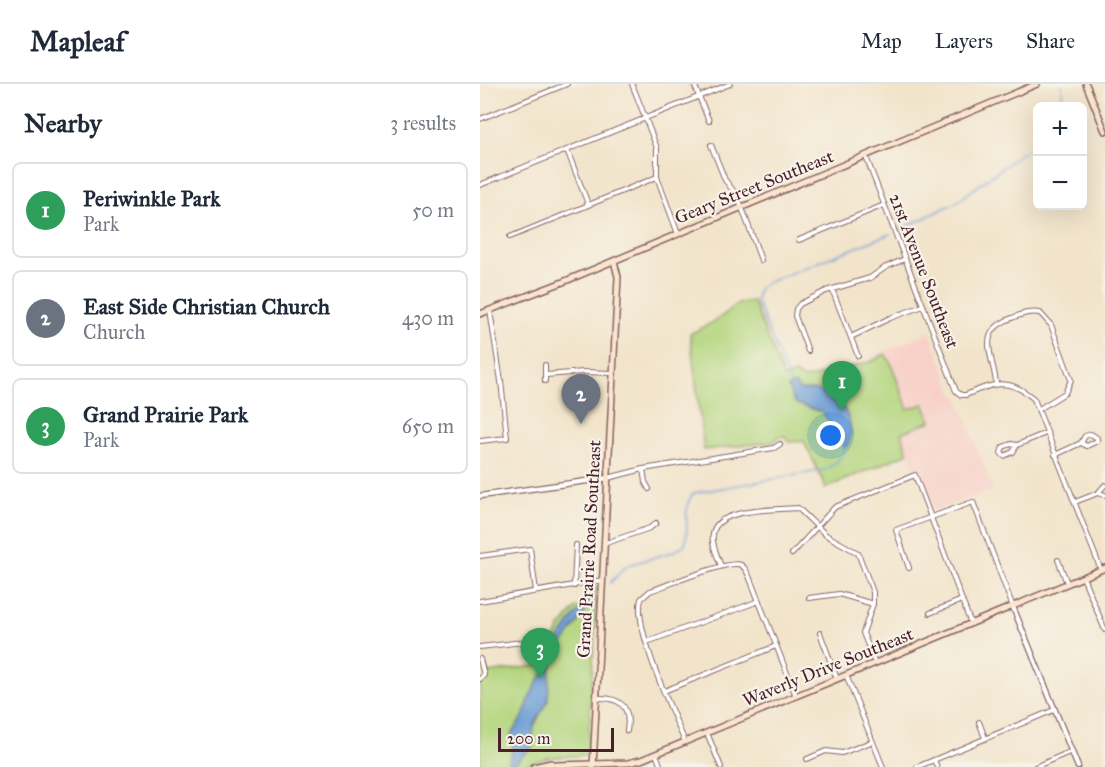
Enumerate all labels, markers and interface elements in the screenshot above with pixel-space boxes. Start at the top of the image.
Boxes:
text: Mapleaf [30,24,125,59]
text: Map [861,28,902,54]
text: Layers [935,28,993,54]
text: Share [1026,28,1075,54]
map controls [1033,102,1087,210]
button: + [1033,102,1087,156]
text: Nearby [24,107,102,139]
text: 3 results [390,111,456,135]
street label: Geary Street Southeast [671,145,837,229]
button: − [1033,156,1087,210]
text: Periwinkle Park [83,185,220,212]
street label: 21st Avenue Southeast [884,190,964,352]
text: 1 [42,198,49,222]
text: 50 m [412,198,454,222]
text: Park [83,212,119,236]
text: East Side Christian Church [83,293,330,320]
text: 2 [41,306,50,330]
text: 430 m [402,306,454,330]
text: Church [83,320,145,344]
pin: 1 [822,362,862,411]
pin: 2 [562,374,600,424]
text: Grand Prairie Park [83,401,248,428]
text: 3 [42,414,50,438]
text: 650 m [402,414,454,438]
your location [816,421,845,450]
text: Park [83,428,119,452]
street label: Grand Prairie Road Southeast [572,439,606,659]
street label: Waverly Drive Southeast [739,622,917,711]
pin: 3 [520,628,560,678]
scale bar [498,725,614,752]
text: 200 m [507,729,550,748]

